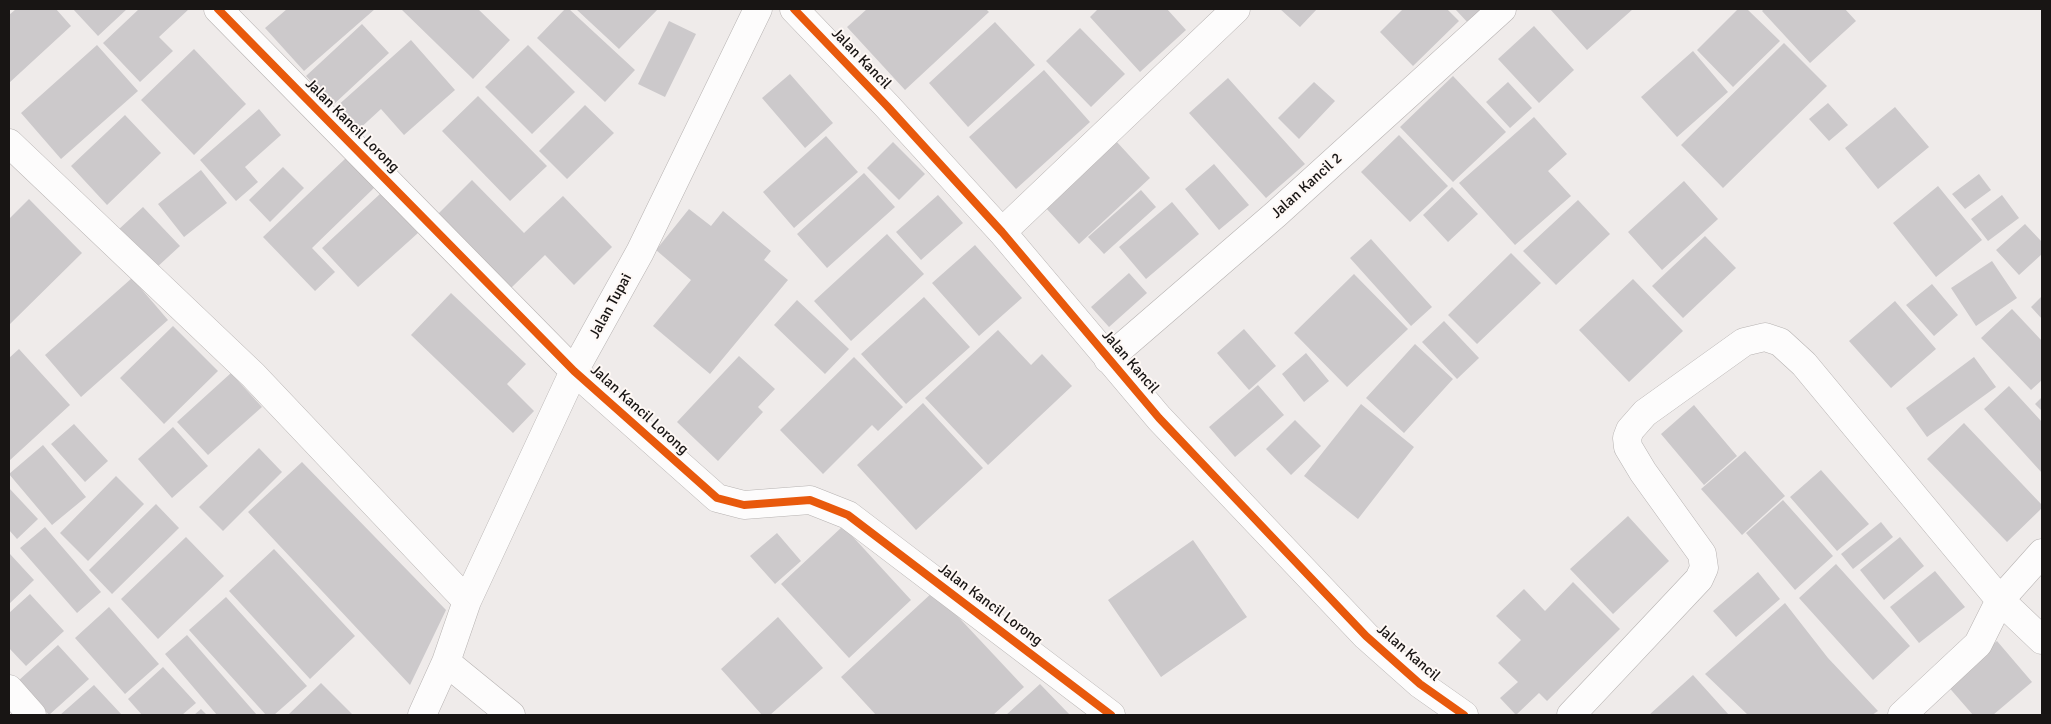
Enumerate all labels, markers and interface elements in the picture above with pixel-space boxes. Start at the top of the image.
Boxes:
street label: Jalan Kancil [827,25,895,93]
street label: Jalan Kancil Lorong [301,75,403,177]
street label: Jalan Kancil 2 [1268,149,1346,223]
street label: Jalan Tupai [586,270,636,342]
street label: Jalan Kancil [1098,327,1162,397]
street label: Jalan Kancil Lorong [586,361,692,459]
street label: Jalan Kancil Lorong [934,560,1046,650]
street label: Jalan Kancil [1373,621,1443,685]

